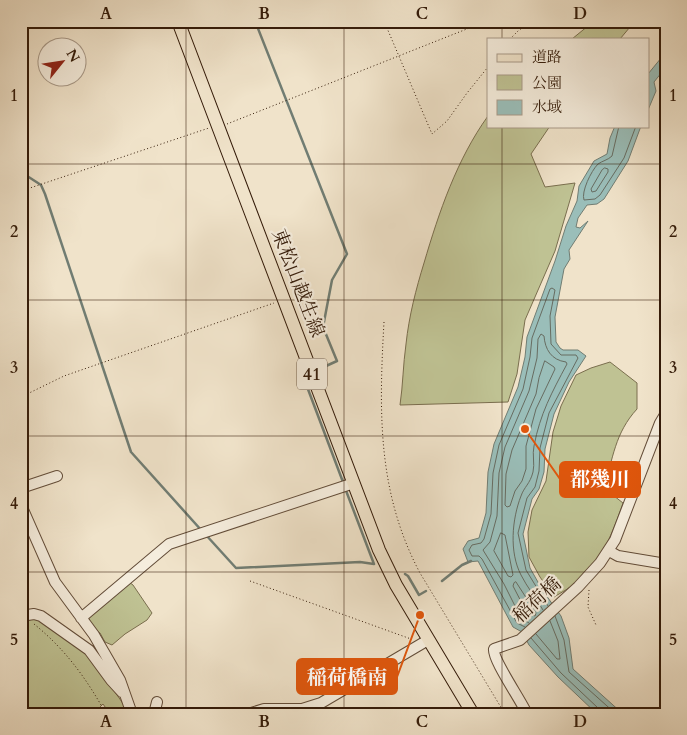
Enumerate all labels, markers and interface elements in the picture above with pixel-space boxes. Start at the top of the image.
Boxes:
text: A [100,3,112,25]
text: B [258,3,270,25]
text: C [416,3,428,25]
text: D [573,3,587,25]
north arrow [38,38,88,88]
legend [487,38,650,128]
text: N [62,46,84,66]
text: 道路 [532,47,562,67]
text: 公園 [532,73,562,93]
text: 1 [10,85,18,107]
text: 1 [669,85,677,107]
text: 水域 [532,97,562,117]
text: 2 [10,221,18,243]
text: 2 [669,221,677,243]
street label: 東松山越生線 [265,225,331,341]
text: 3 [10,357,18,379]
text: 3 [669,357,677,379]
road number: 41 [297,358,327,389]
callout: 都幾川 [560,462,640,497]
text: 都幾川 [570,466,630,493]
text: 4 [10,493,18,515]
text: 4 [669,493,677,515]
street label: 稲荷橋 [507,571,567,629]
text: 5 [10,629,18,651]
text: 5 [669,629,677,651]
callout: 稲荷橋南 [297,659,397,694]
text: 稲荷橋南 [307,664,387,691]
text: A [100,711,112,733]
text: B [258,711,270,733]
text: C [416,711,428,733]
text: D [573,711,587,733]

